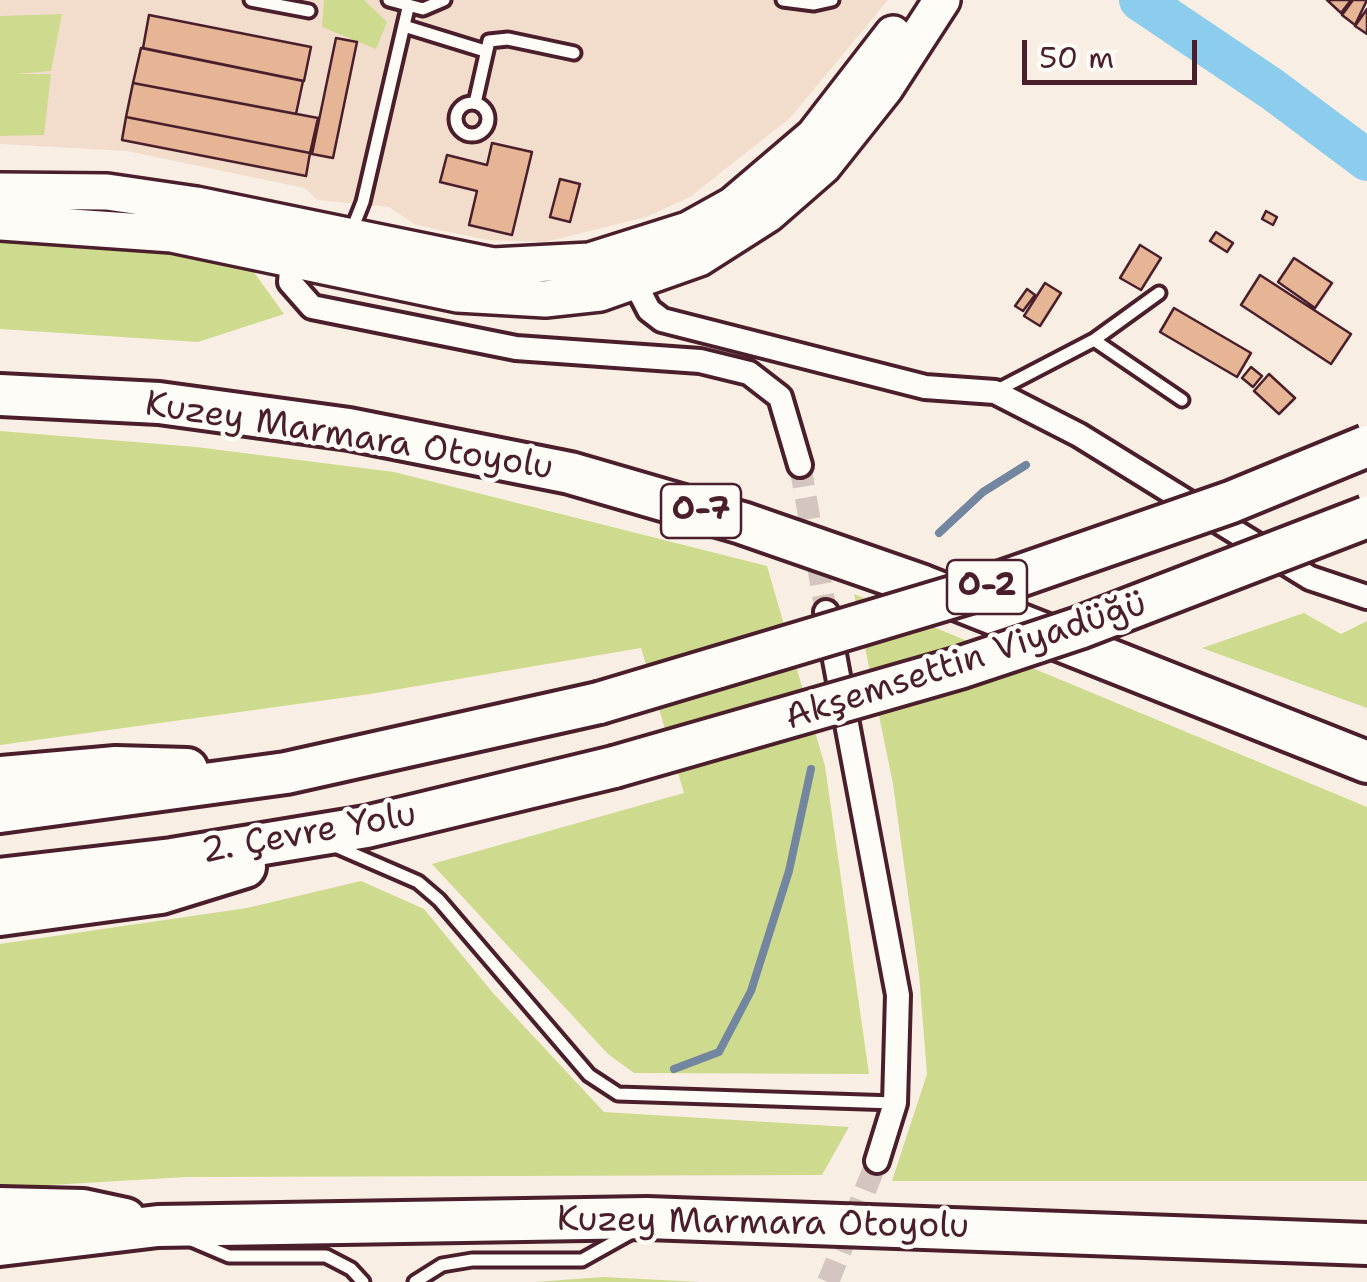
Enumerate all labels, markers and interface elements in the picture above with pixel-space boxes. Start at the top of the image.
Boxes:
scale bar [1027,20,1202,82]
text: 50 m [1039,37,1114,78]
street label: Kuzey Marmara Otoyolu [142,384,556,490]
road number: O-7 [661,484,741,538]
road number: O-2 [947,560,1027,614]
street label: Akşemsettin Viyadüğü [780,584,1152,740]
street label: 2. Çevre Yolu [198,794,420,874]
street label: Kuzey Marmara Otoyolu [556,1199,970,1249]

